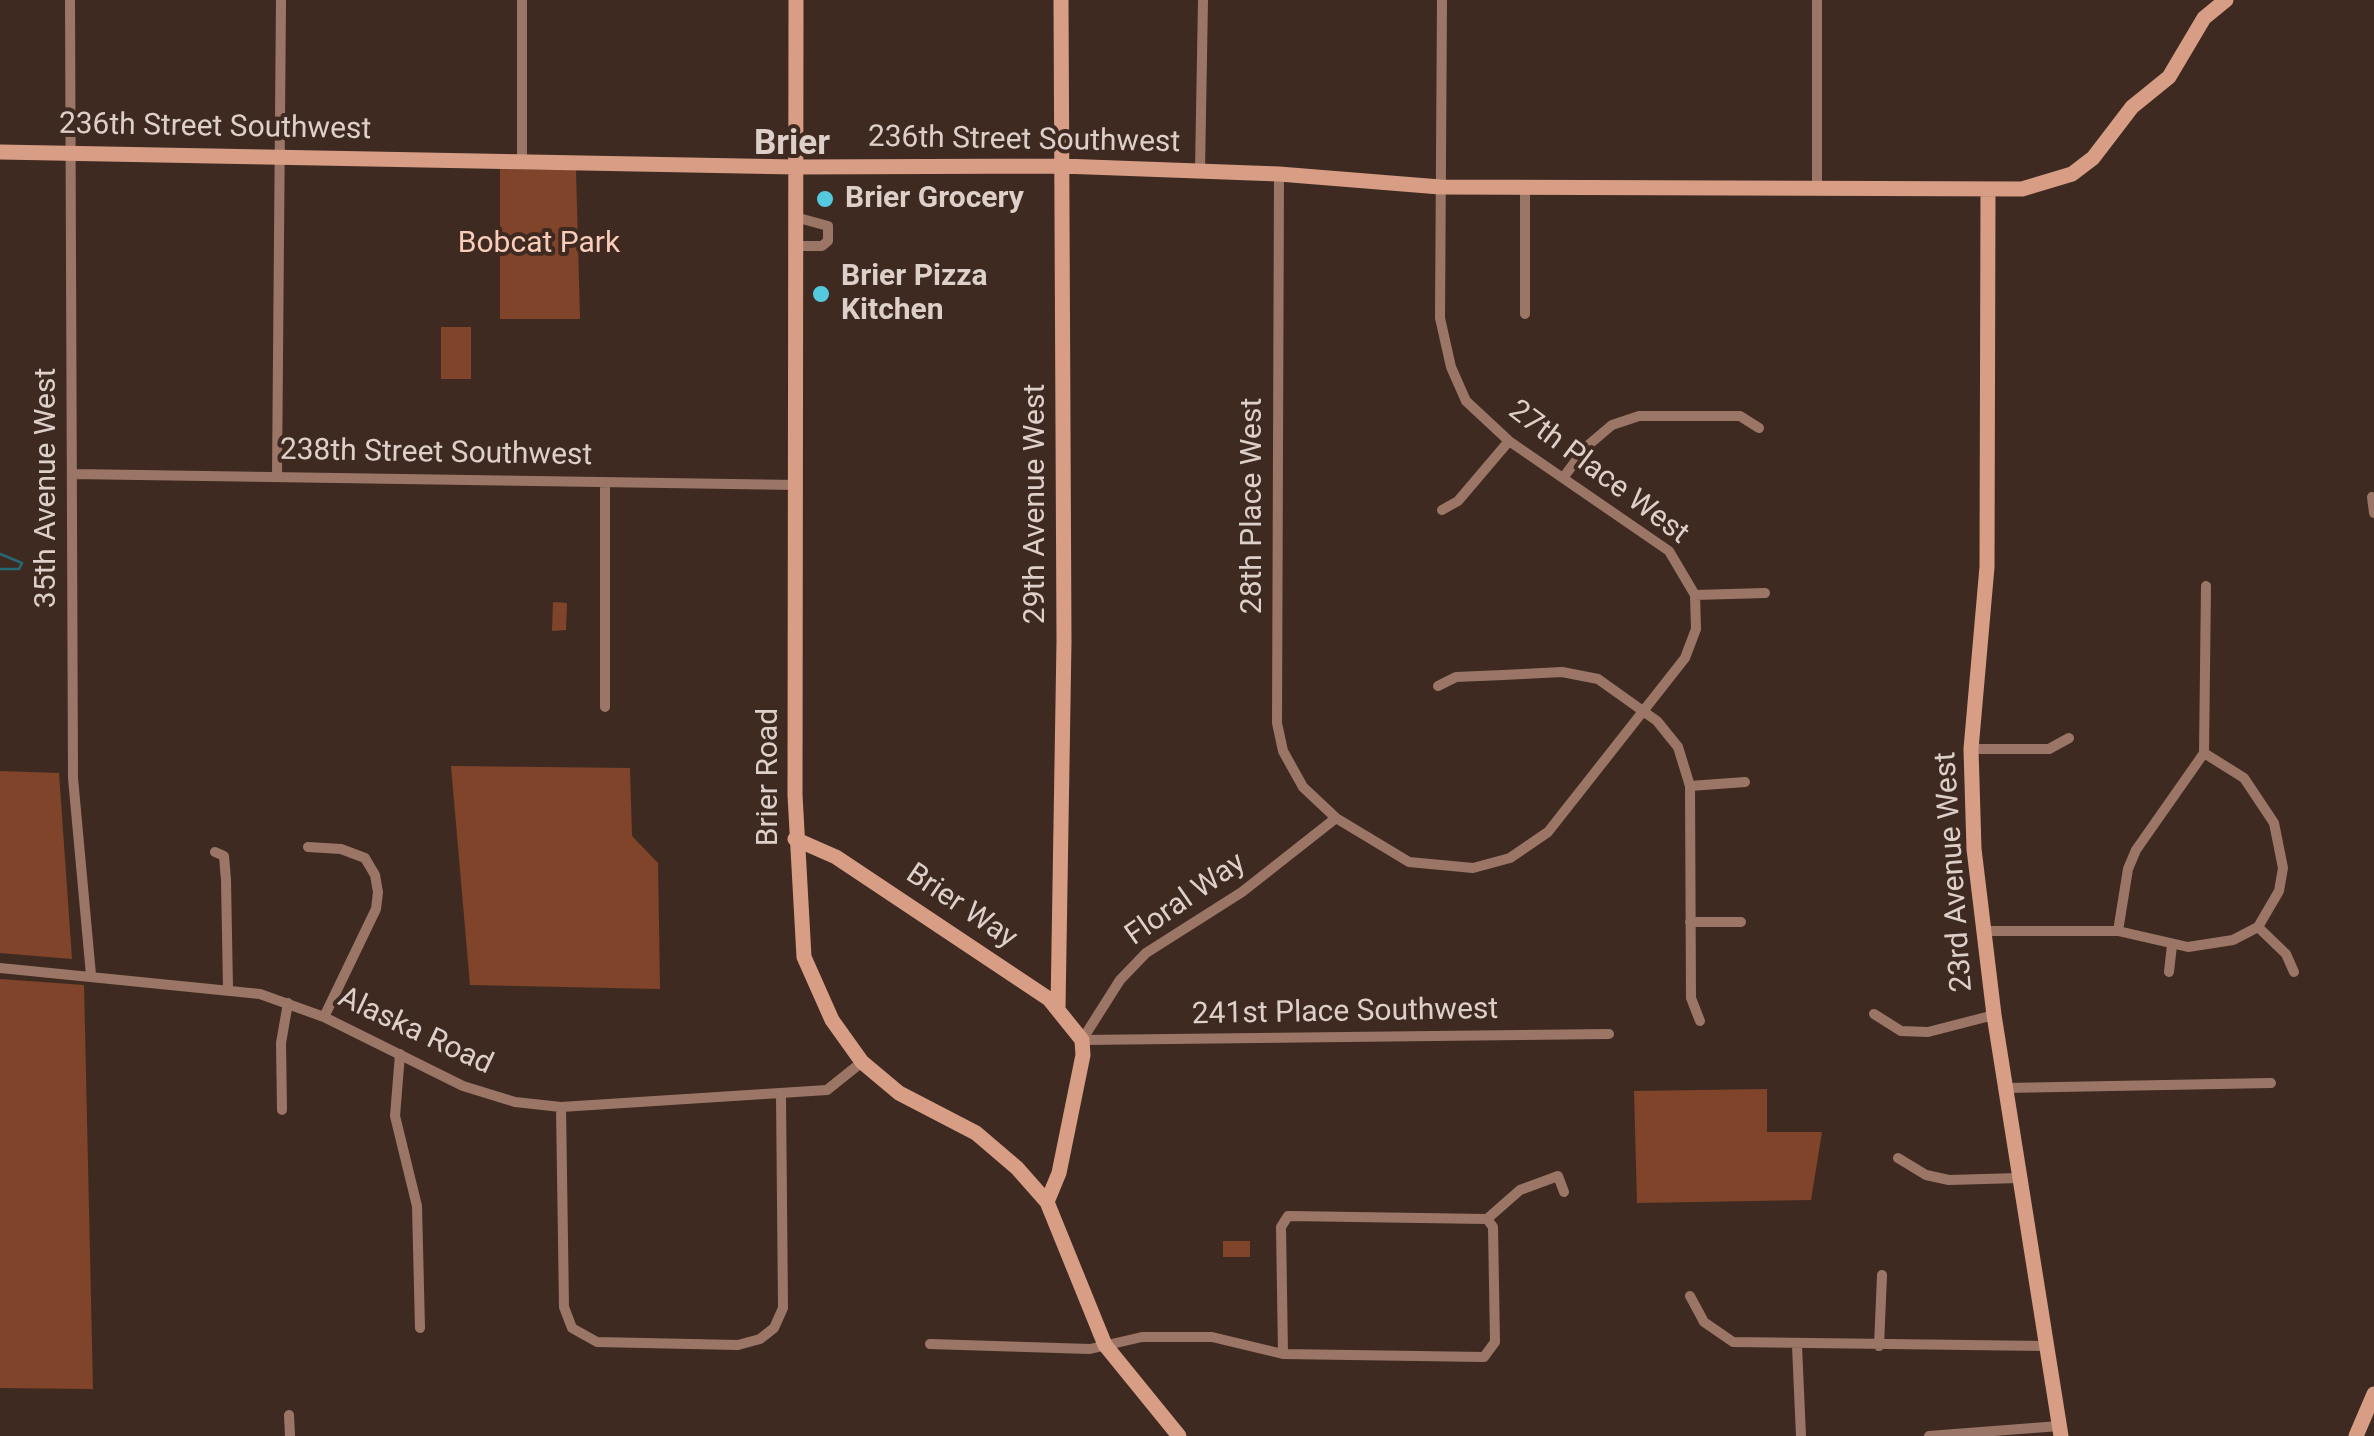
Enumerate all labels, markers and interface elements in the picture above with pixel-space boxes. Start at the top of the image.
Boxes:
street label: 236th Street Southwest [58,107,372,149]
street label: 236th Street Southwest [867,120,1181,162]
district label: Brier [754,124,830,166]
place label: Brier Grocery [845,181,1024,217]
marker: Brier Grocery [814,188,836,210]
park label: Bobcat Park [458,226,620,262]
place label: Brier Pizza Kitchen [841,259,988,330]
marker: Brier Pizza Kitchen [810,283,832,305]
street label: 35th Avenue West [29,368,65,608]
street label: 29th Avenue West [1018,384,1054,624]
street label: 27th Place West [1501,393,1695,553]
street label: 28th Place West [1235,398,1271,614]
street label: 238th Street Southwest [279,433,593,475]
street label: Brier Road [751,708,787,846]
street label: 23rd Avenue West [1929,751,1981,993]
street label: Floral Way [1119,846,1253,954]
street label: Brier Way [899,857,1023,957]
street label: Alaska Road [332,981,498,1083]
street label: 241st Place Southwest [1191,992,1499,1034]

